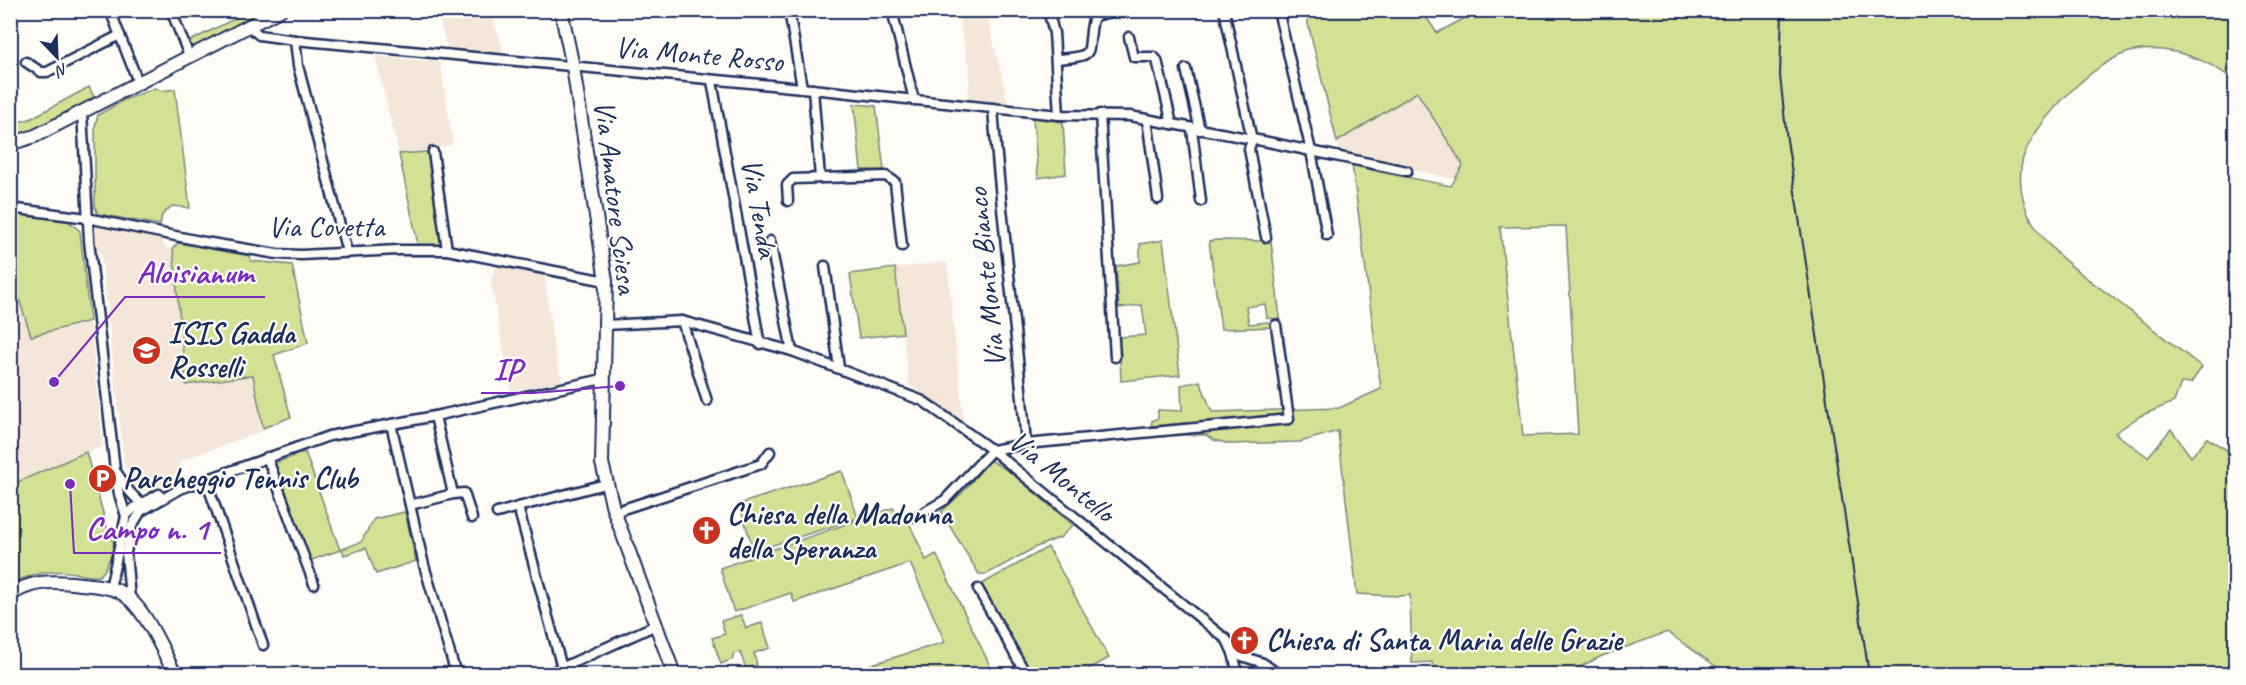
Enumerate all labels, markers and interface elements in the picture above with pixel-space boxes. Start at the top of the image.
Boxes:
north arrow [27,27,87,87]
street label: Via Monte Rosso [613,28,786,80]
text: N [51,59,71,82]
street label: Via Amatore Sciesa [585,98,647,298]
street label: Via Tenda [733,155,788,262]
street label: Via Monte Bianco [958,185,1014,370]
street label: Via Covetta [268,207,386,245]
callout: Aloisianum [125,247,265,297]
text: Aloisianum [137,252,256,293]
place label: ISIS Gadda Rosselli [168,314,298,386]
school or university icon: ISIS Gadda Rosselli [131,334,163,366]
callout: IP [481,343,533,393]
text: IP [493,349,526,390]
street label: Via Montello [1001,422,1125,532]
place label: Parcheggio Tennis Club [123,459,360,497]
parking icon: Parcheggio Tennis Club [86,462,118,494]
place label: Chiesa della Madonna della Speranza [727,495,954,567]
callout: Campo n. 1 [74,503,221,553]
text: Campo n. 1 [86,508,212,549]
church icon: Chiesa della Madonna della Speranza [690,515,722,547]
place label: Chiesa di Santa Maria delle Grazie [1266,621,1624,659]
church icon: Chiesa di Santa Maria delle Grazie [1229,624,1261,656]

